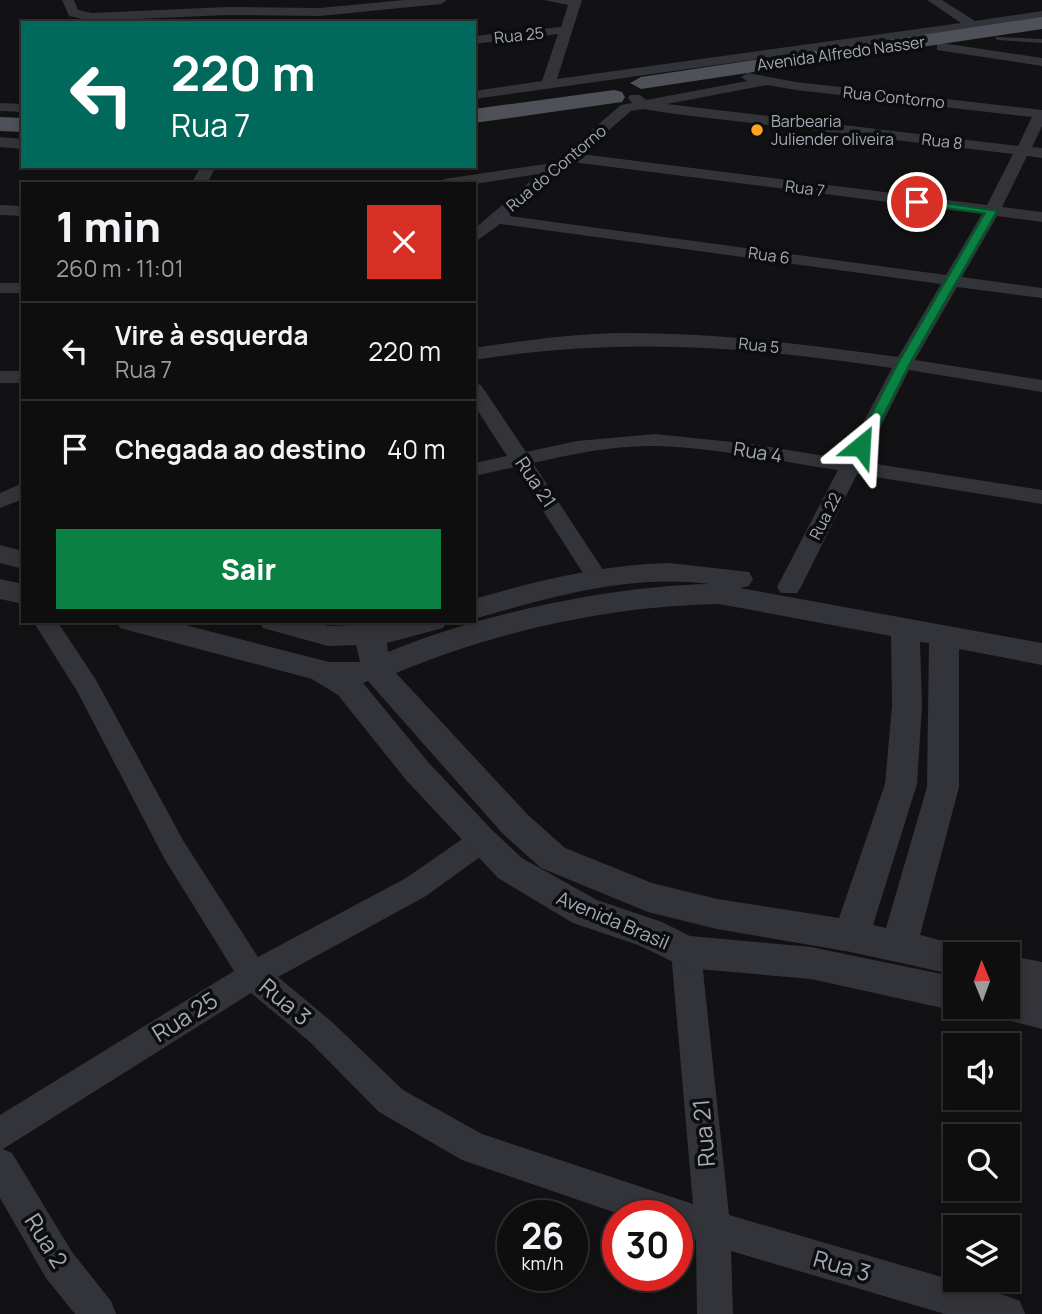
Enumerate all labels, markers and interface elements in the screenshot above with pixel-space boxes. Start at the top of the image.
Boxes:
street label: Rua 25 [493,21,545,49]
street label: Avenida Alfredo Nasser [755,30,927,76]
text: 220 m [171,39,315,106]
icon: left [56,49,147,140]
street label: Rua Contorno [842,81,946,113]
text: Rua 7 [171,103,250,147]
place label: Barbearia Juliender oliveira [771,110,894,150]
street label: Rua do Contorno [501,120,611,216]
marker: Barbearia Juliender oliveira [749,122,765,138]
street label: Rua 8 [920,128,964,154]
pin [887,172,947,232]
street label: Rua 7 [784,175,826,201]
icon: arrive [898,183,936,221]
text: 1 min [56,197,161,255]
button: close [367,205,441,279]
street label: Rua 6 [747,241,791,269]
text: 260 m · 11:01 [56,252,184,284]
text: Vire à esquerda [115,317,308,353]
icon: left [56,332,94,370]
street label: Rua 5 [738,332,780,358]
text: 220 m [368,333,441,369]
text: Rua 7 [115,353,172,385]
position arrow [824,409,898,483]
icon: arrive [56,430,94,468]
text: Chegada ao destino [115,431,366,467]
text: 40 m [387,431,445,467]
street label: Rua 4 [732,435,784,469]
street label: Rua 21 [510,452,562,512]
street label: Rua 22 [804,489,846,543]
button: Sair [56,529,441,609]
street label: Avenida Brasil [553,885,673,955]
north arrow [943,942,1020,1018]
map controls [943,942,1020,1292]
street label: Rua 3 [253,970,318,1032]
street label: Rua 25 [145,984,223,1049]
button: sound [943,1033,1020,1110]
street label: Rua 21 [684,1098,722,1168]
button: search [943,1124,1020,1201]
speed limit sign: 30 [602,1200,693,1291]
street label: Rua 2 [18,1207,76,1274]
text: 26 [521,1212,564,1260]
button: layers [943,1215,1020,1292]
street label: Rua 3 [810,1242,875,1288]
text: km/h [522,1251,563,1275]

